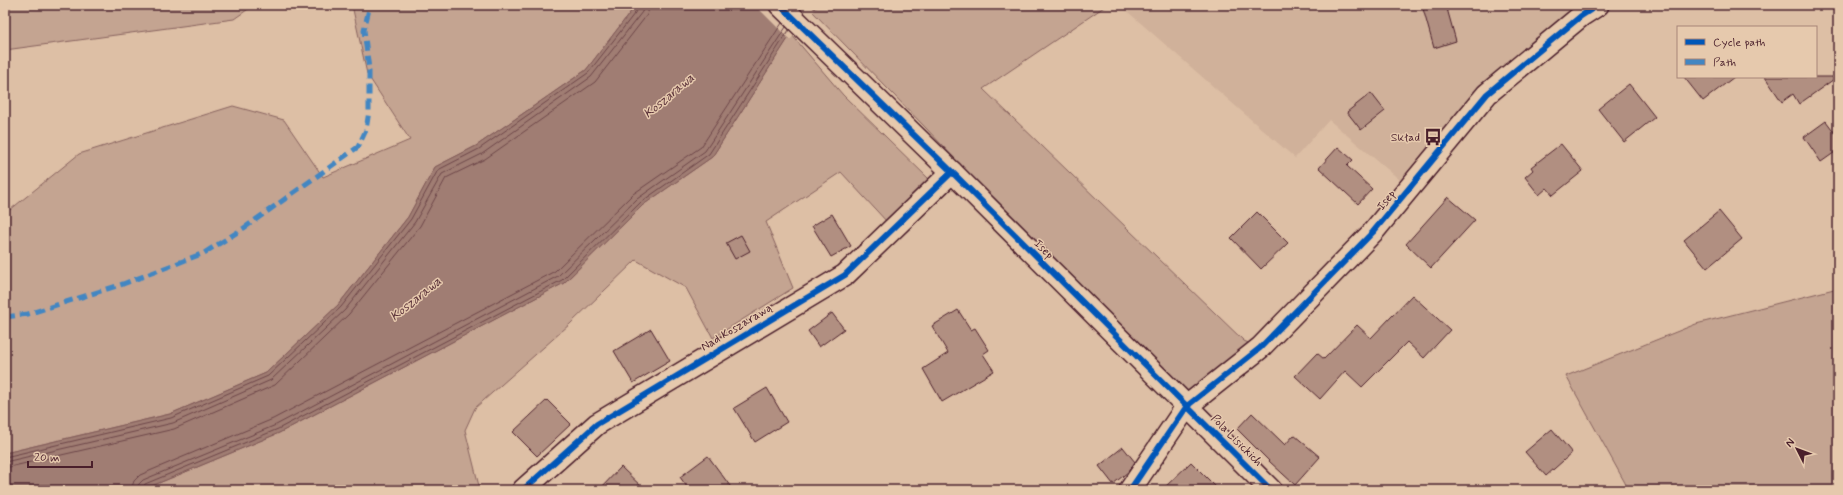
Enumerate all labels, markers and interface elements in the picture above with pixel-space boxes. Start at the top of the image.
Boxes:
legend [1677,26,1817,78]
text: Cycle path [1713,35,1765,51]
text: Path [1713,55,1736,71]
water label: Koszarawa [640,70,698,122]
bus stop icon: Skład [1423,127,1443,147]
place label: Skład [1391,130,1420,146]
street label: Isep [1374,187,1400,214]
street label: Isep [1030,236,1057,263]
water label: Koszarawa [387,273,445,325]
street label: Nad Koszarawą [698,300,775,355]
street label: Pola Lisickich [1207,411,1266,470]
north arrow [1777,429,1817,469]
text: N [1783,436,1798,450]
scale bar [28,443,92,469]
text: 20 m [34,450,60,466]

